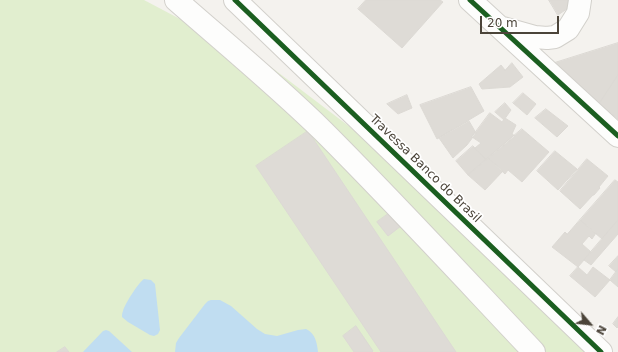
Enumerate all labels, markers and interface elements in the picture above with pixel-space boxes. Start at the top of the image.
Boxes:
scale bar [482,8,561,34]
text: 20 m [487,16,518,30]
street label: Travessa Banco do Brasil [366,112,484,226]
north arrow [570,304,610,344]
text: N [593,323,609,337]

